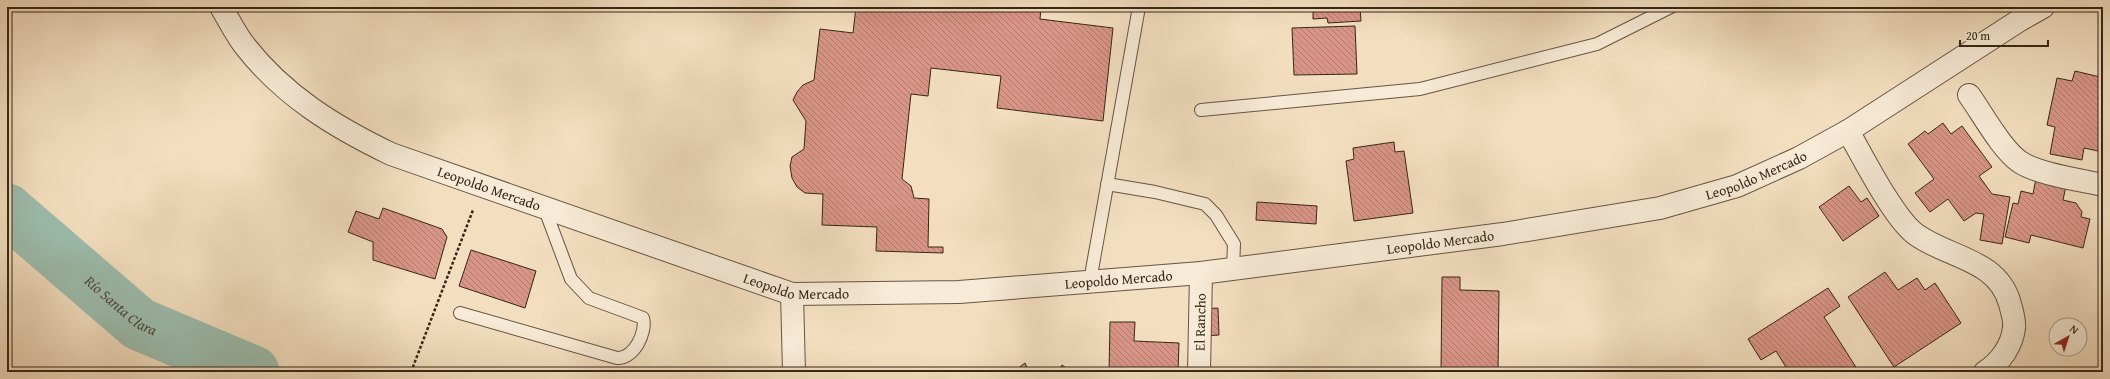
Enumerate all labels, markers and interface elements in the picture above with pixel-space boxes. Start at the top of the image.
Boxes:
scale bar [1960,22,2048,48]
text: 20 m [1966,27,1990,44]
street label: Leopoldo Mercado [1703,146,1811,205]
street label: Leopoldo Mercado [435,161,543,215]
street label: Leopoldo Mercado [1386,225,1495,259]
street label: Leopoldo Mercado [1064,265,1173,294]
street label: Leopoldo Mercado [741,268,849,304]
water label: Río Santa Clara [79,270,160,340]
street label: El Rancho [1189,293,1211,351]
north arrow [2048,317,2088,357]
text: N [2066,321,2083,338]

